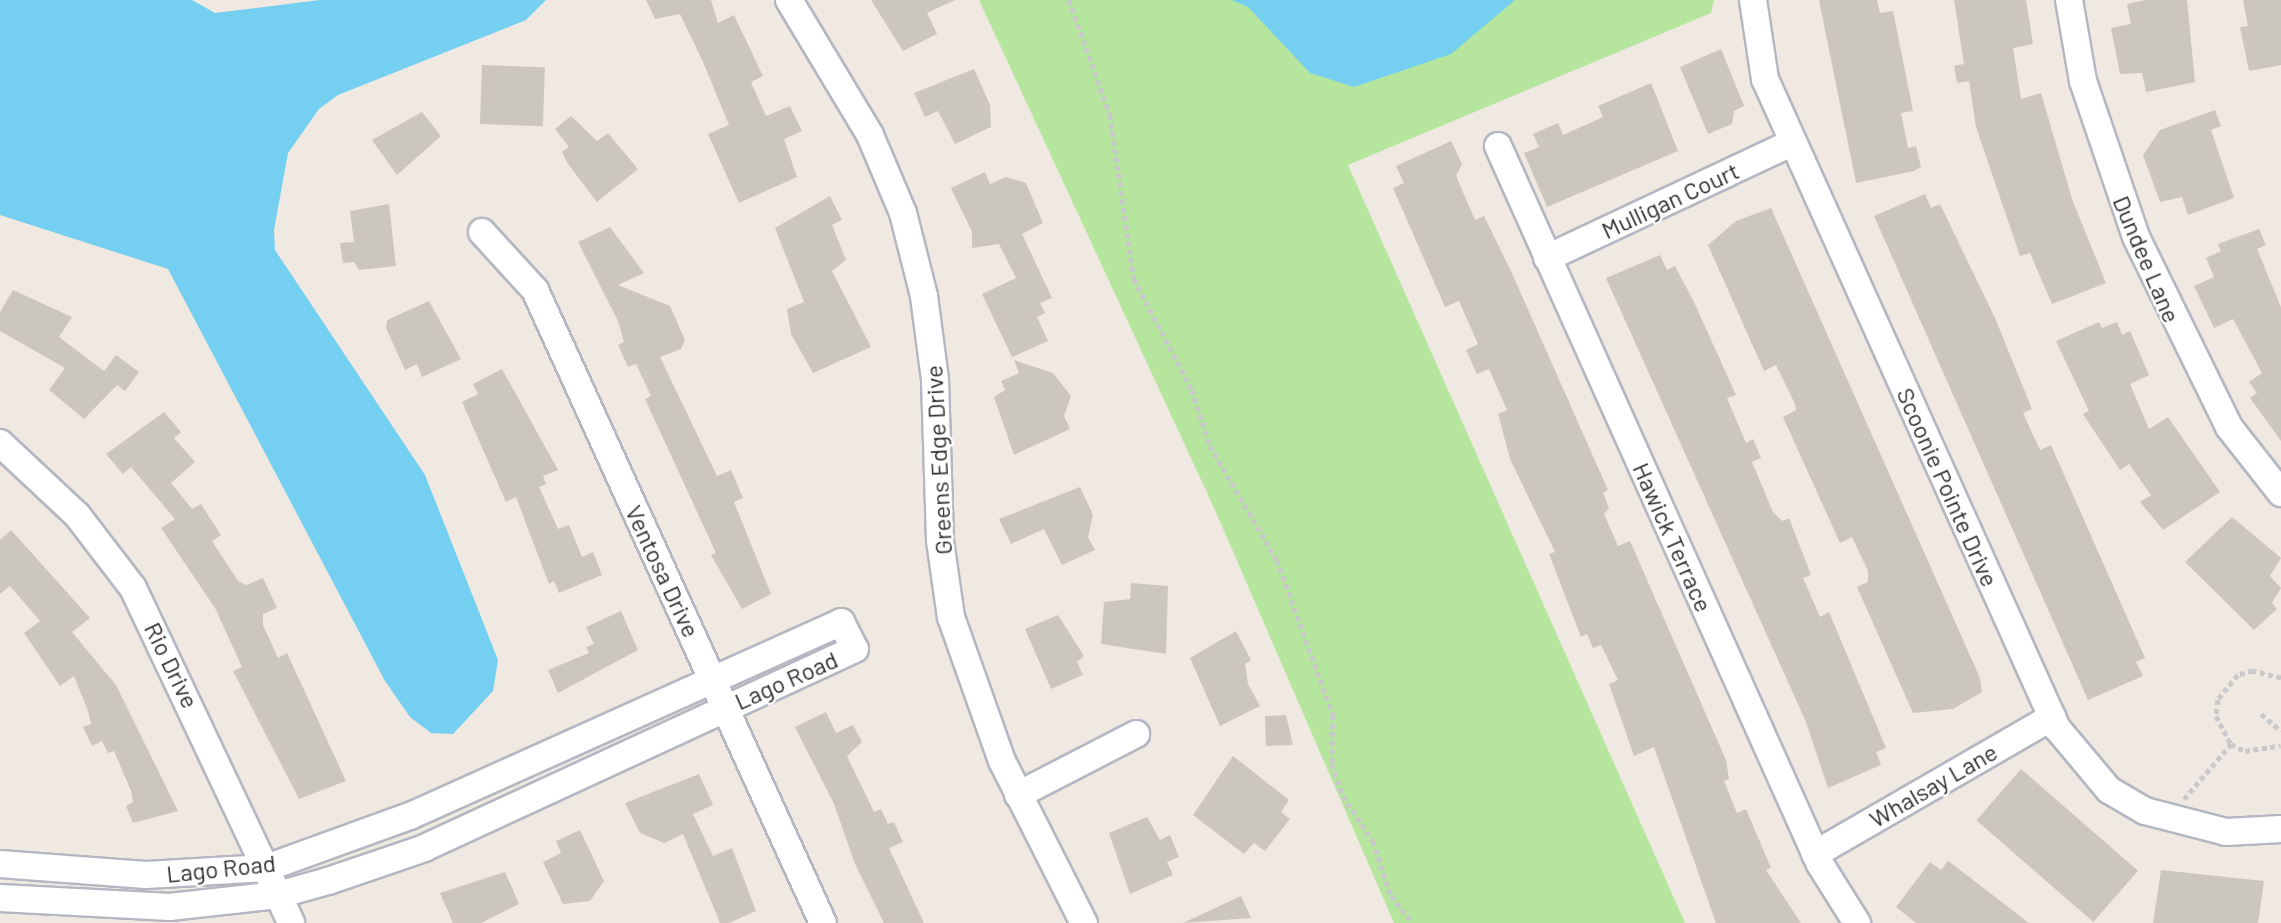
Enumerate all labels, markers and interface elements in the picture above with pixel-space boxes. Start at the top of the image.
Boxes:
street label: Mulligan Court [1597,156,1743,244]
street label: Dundee Lane [2107,191,2187,327]
street label: Greens Edge Drive [919,365,957,555]
street label: Scoonie Pointe Drive [1891,383,2005,591]
street label: Hawick Terrace [1627,458,1719,616]
street label: Ventosa Drive [620,500,706,642]
street label: Rio Drive [139,617,205,713]
street label: Lago Road [730,645,842,715]
street label: Whalsay Lane [1864,737,2002,833]
street label: Lago Road [165,848,277,888]

